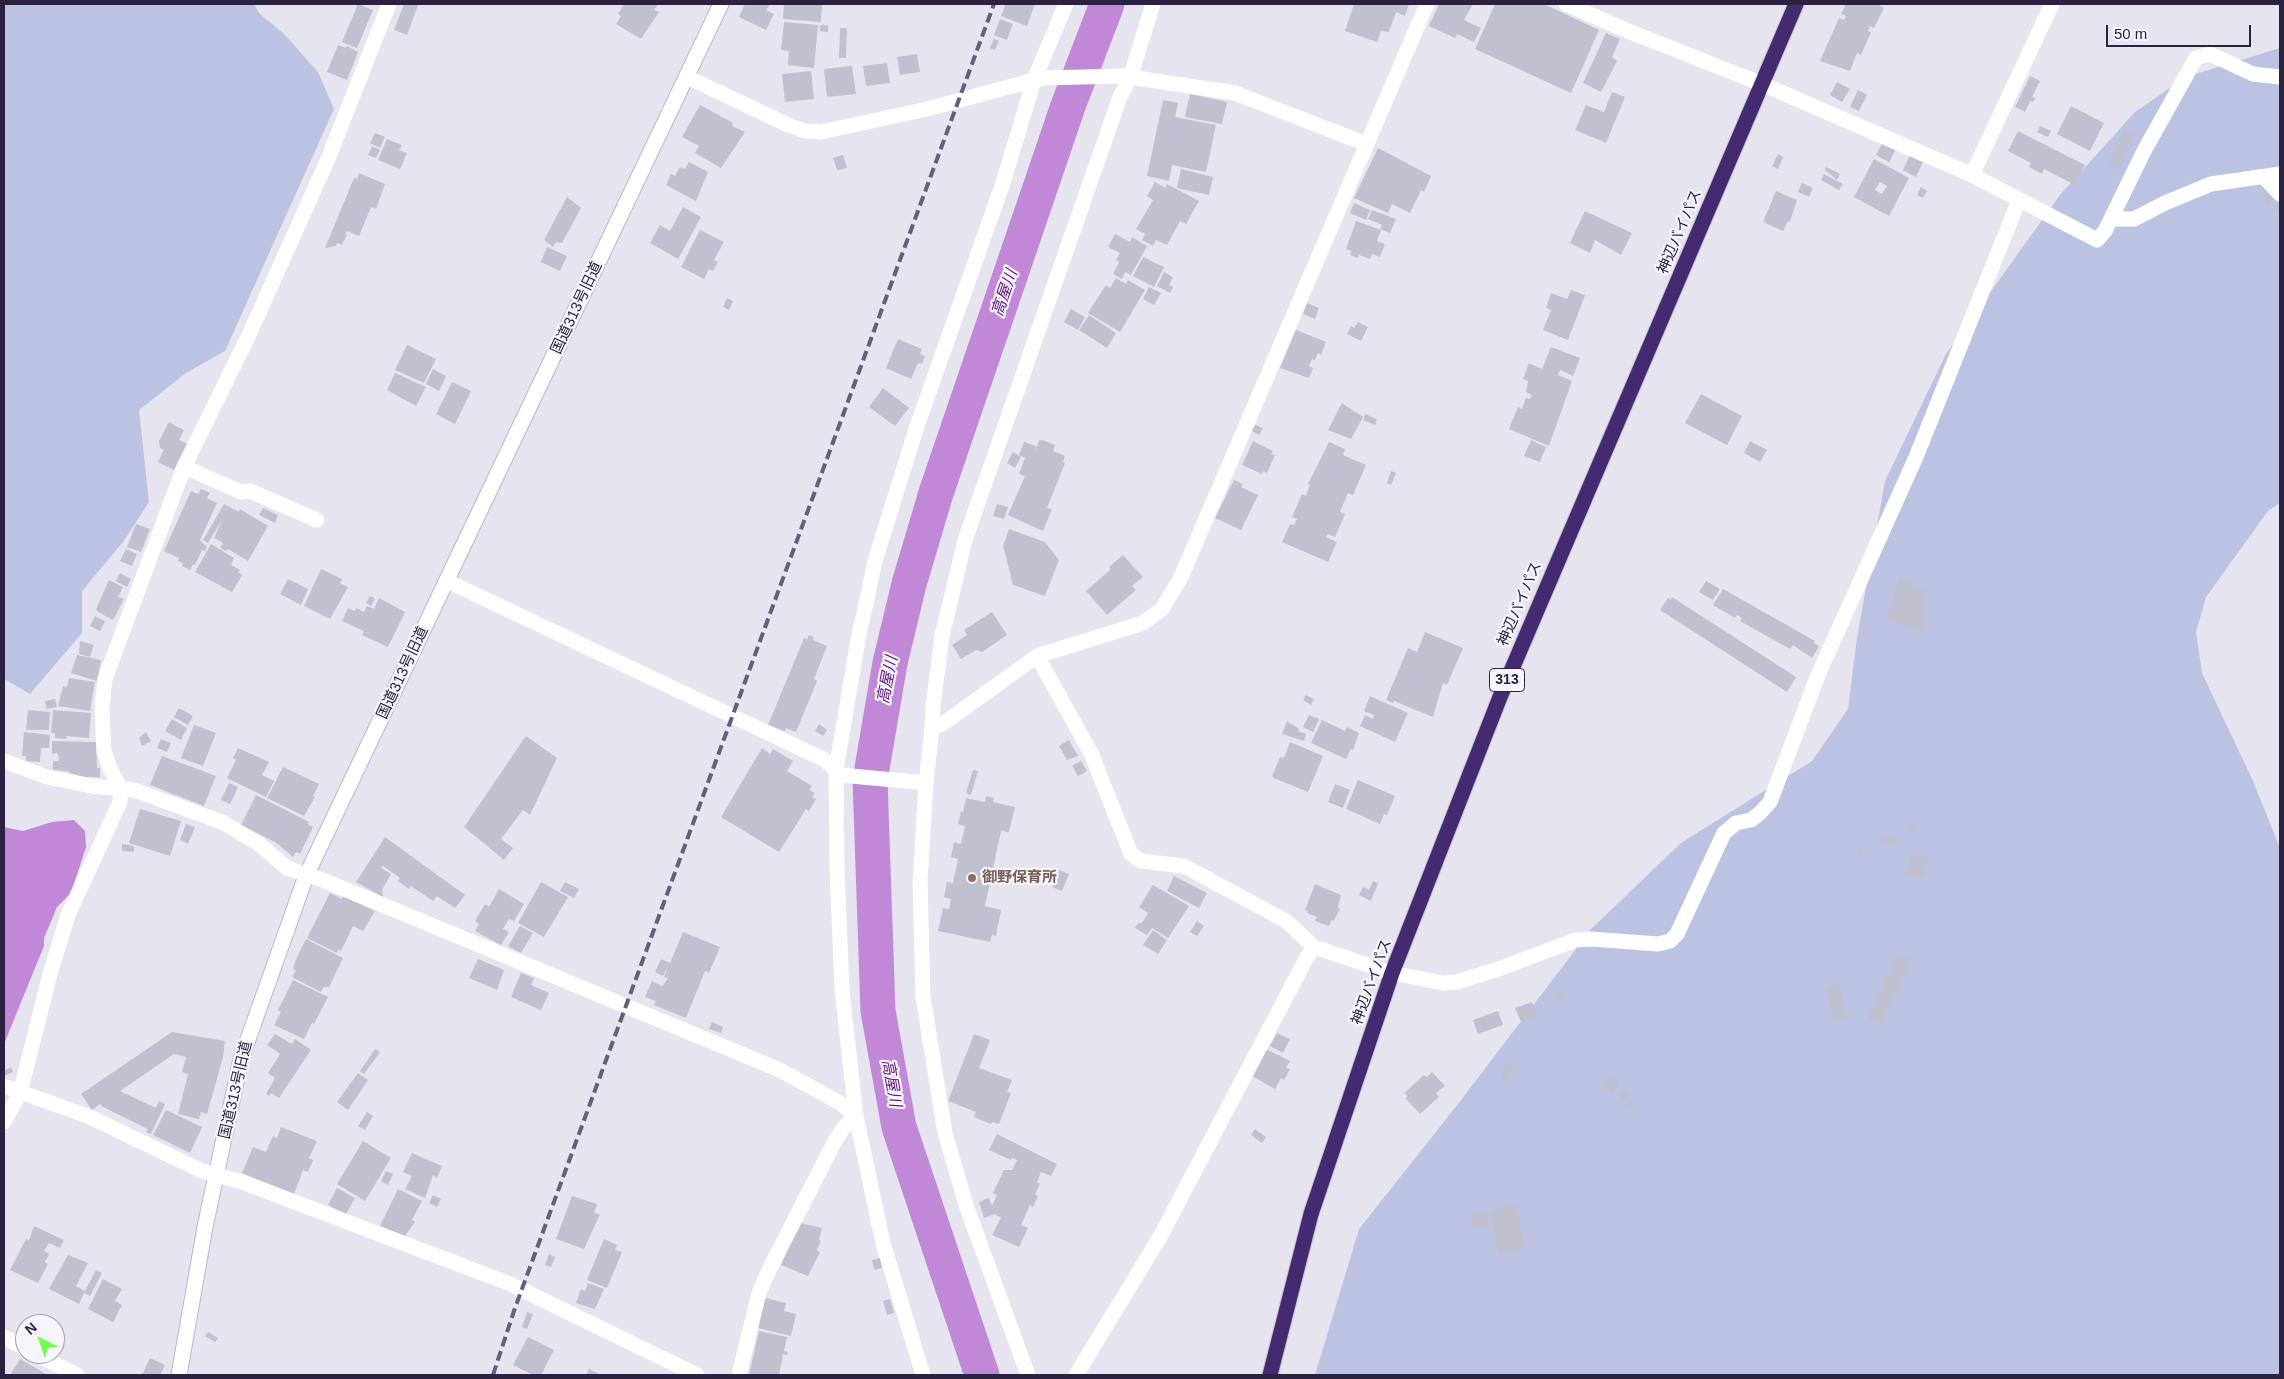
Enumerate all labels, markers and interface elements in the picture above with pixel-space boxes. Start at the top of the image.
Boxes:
scale bar [2109,15,2254,47]
text: 50 m [2114,25,2147,42]
street label: 神辺バイパス [1654,187,1706,277]
street label: 国道313号旧道 [548,259,606,357]
water label: 高屋川 [988,267,1022,319]
street label: 神辺バイパス [1494,559,1546,649]
street label: 国道313号旧道 [374,624,432,722]
water label: 高屋川 [874,655,902,705]
road number: 313 [1490,668,1524,692]
place label: 御野保育所 [982,869,1057,887]
marker: 御野保育所 [966,872,978,884]
street label: 神辺バイパス [1348,937,1396,1027]
street label: 国道313号旧道 [216,1039,256,1141]
water label: 高屋川 [877,1058,905,1108]
north arrow [15,1314,65,1364]
text: N [22,1319,40,1338]

